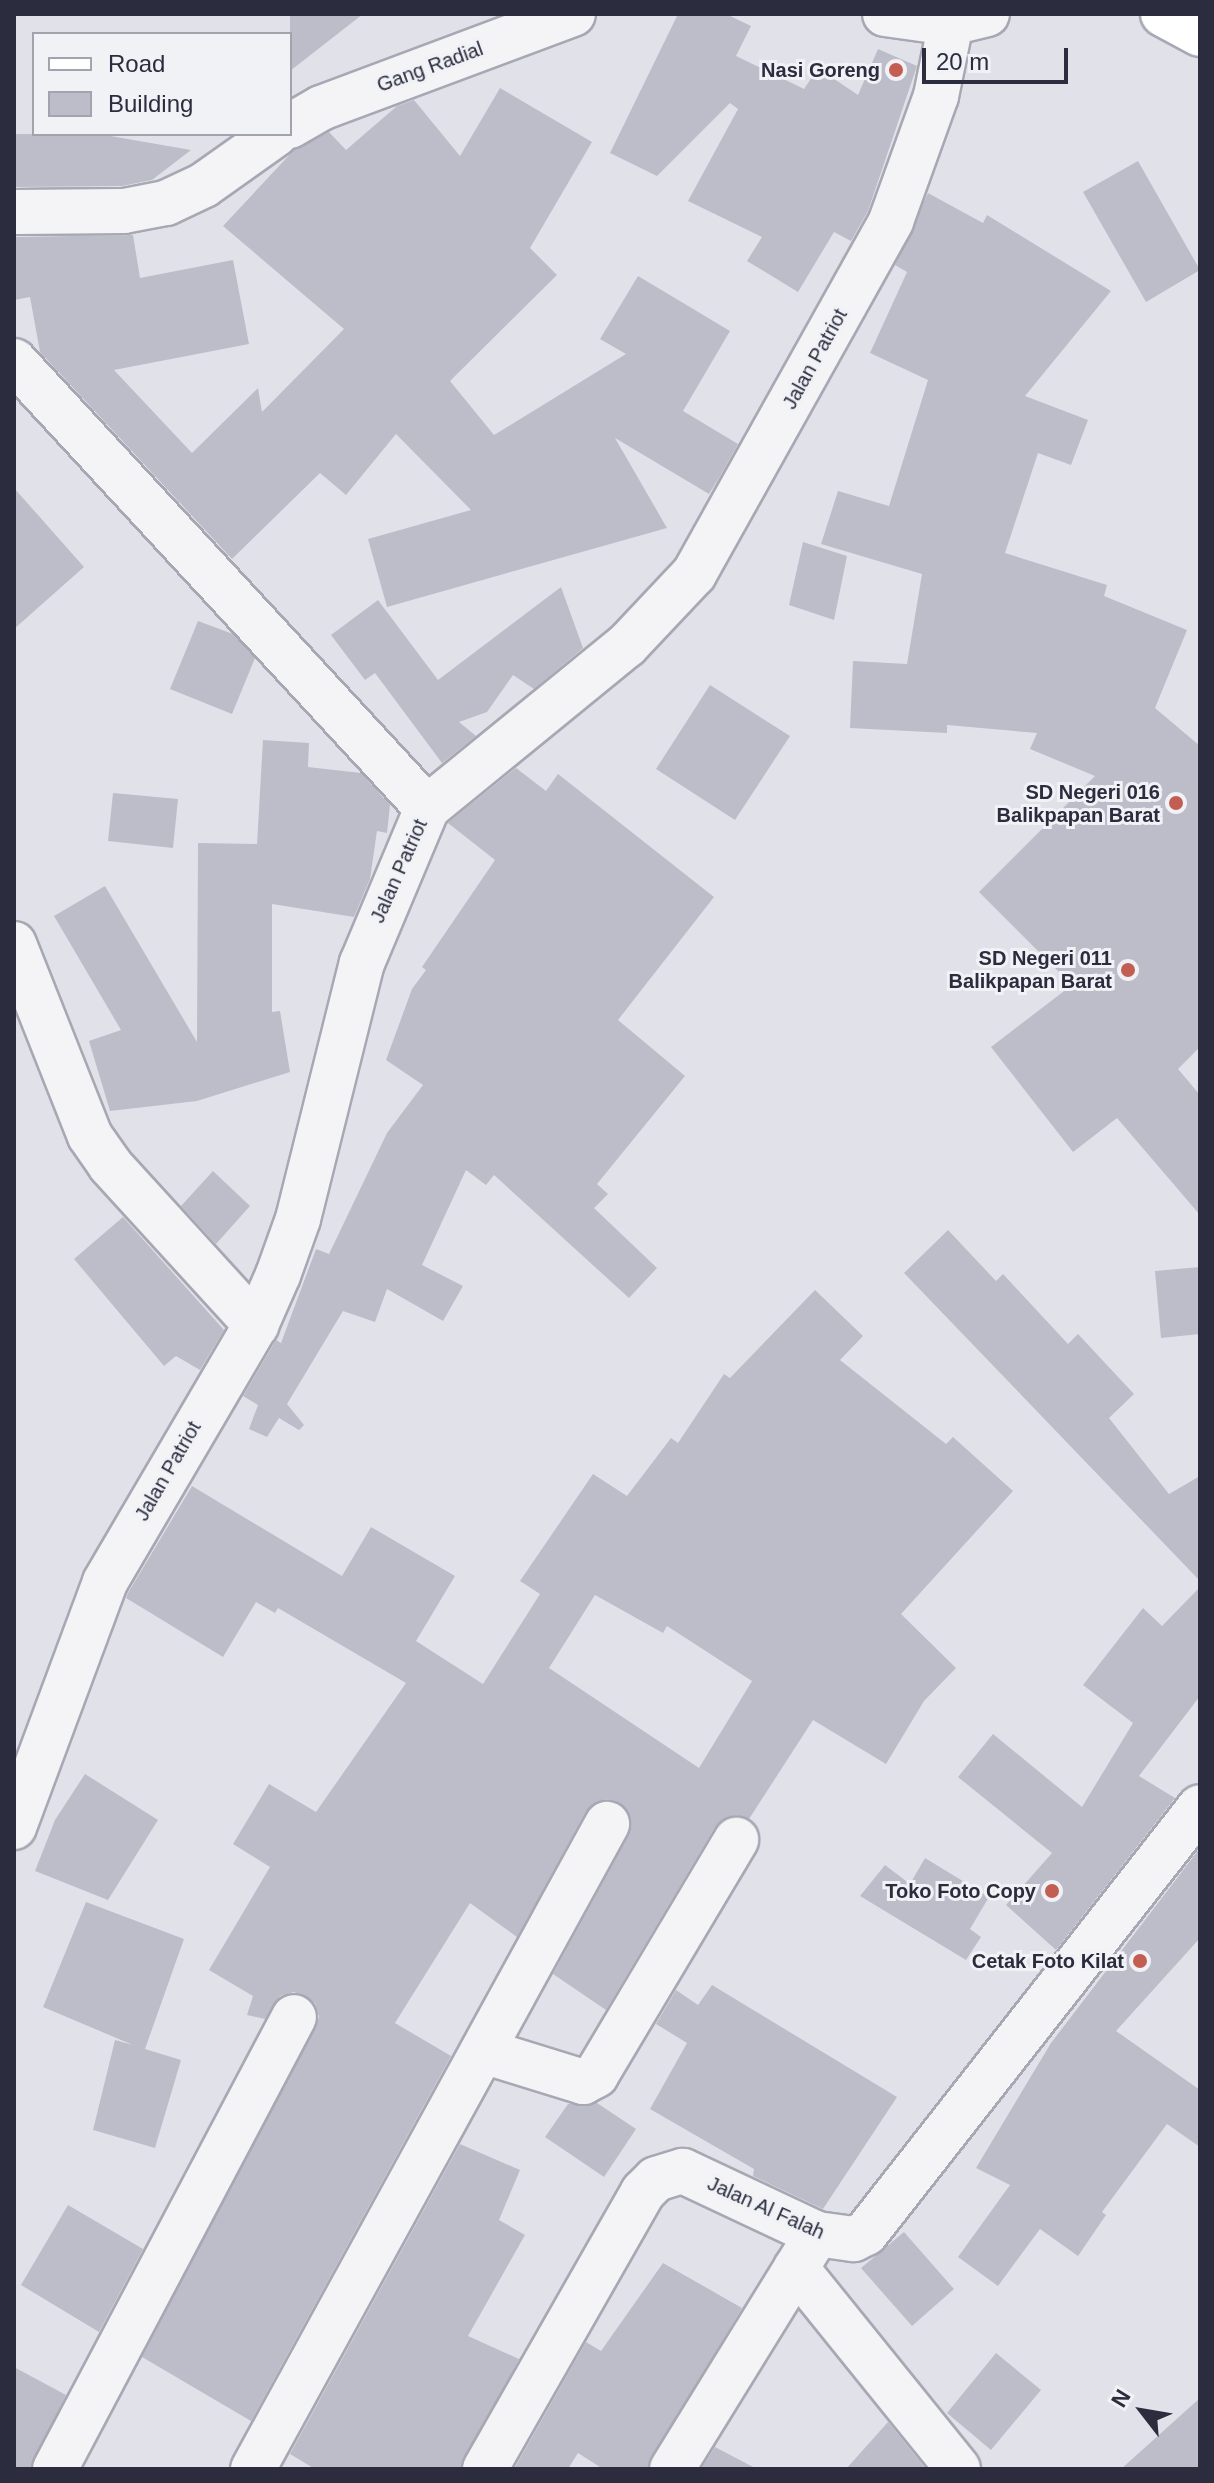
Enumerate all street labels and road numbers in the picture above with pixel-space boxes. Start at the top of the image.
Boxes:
street label: Gang Radial [374,37,486,97]
street label: Jalan Patriot [778,305,852,413]
street label: Jalan Patriot [365,815,433,927]
street label: Jalan Patriot [130,1417,206,1525]
street label: Jalan Al Falah [703,2171,829,2245]

